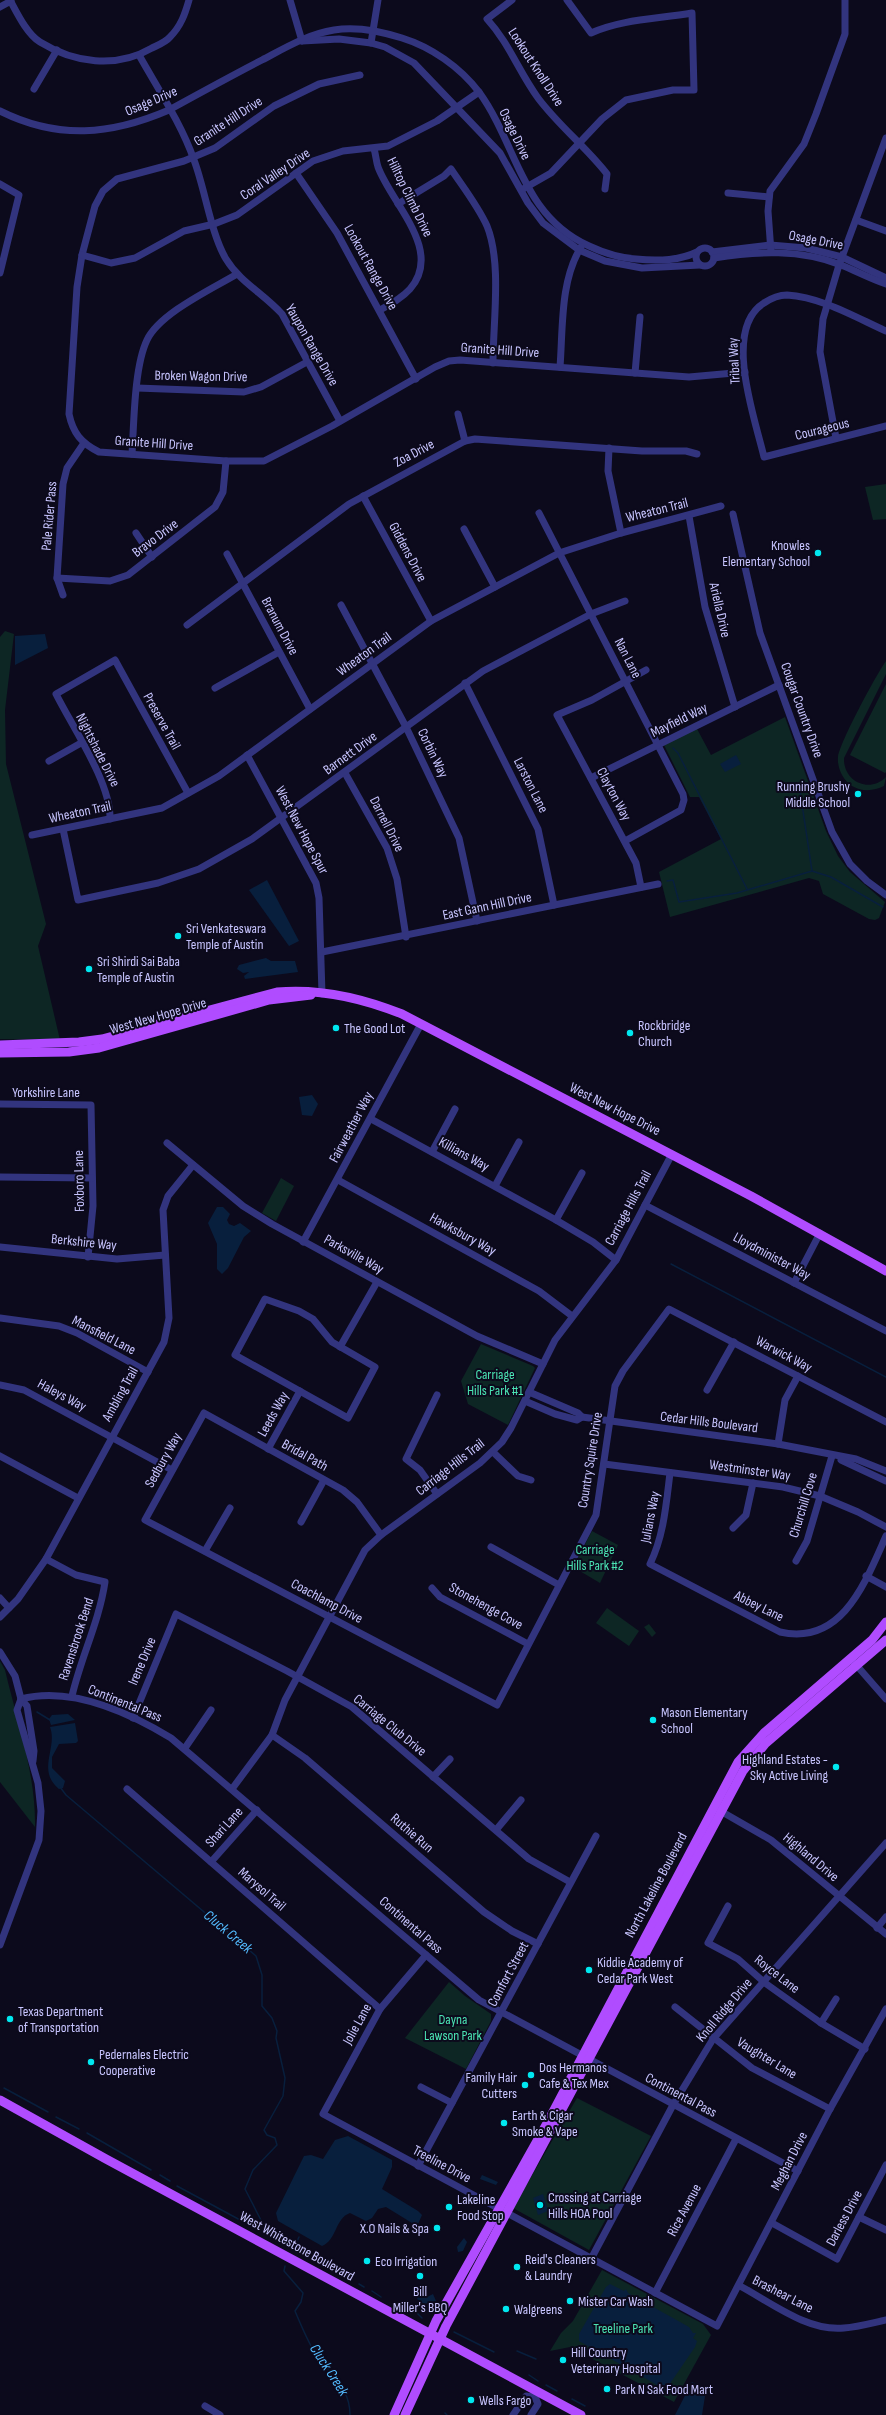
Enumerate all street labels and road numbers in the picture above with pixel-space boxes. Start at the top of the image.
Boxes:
street label: Lookout Knoll Drive [504,25,568,109]
street label: Osage Drive [122,82,180,120]
street label: Granite Hill Drive [190,93,266,149]
street label: Osage Drive [495,106,535,162]
street label: Coral Valley Drive [237,144,313,204]
street label: Hilltop Climb Drive [383,154,437,240]
street label: Lookout Range Drive [340,221,402,313]
street label: Osage Drive [787,226,845,254]
street label: Yaupon Range Drive [282,301,342,389]
street label: Tribal Way [724,337,744,385]
street label: Granite Hill Drive [460,339,540,361]
street label: Broken Wagon Drive [154,367,248,385]
street label: Courageous [793,414,851,444]
street label: Granite Hill Drive [114,432,194,454]
street label: Zoa Drive [391,435,437,471]
street label: Pale Rider Pass [38,481,60,551]
street label: Wheaton Trail [624,494,690,526]
street label: Bravo Drive [129,515,181,561]
street label: Giddens Drive [385,519,431,585]
street label: Ariella Drive [705,580,735,639]
street label: Branum Drive [258,594,302,658]
street label: Wheaton Trail [333,629,395,679]
street label: Nan Lane [611,635,645,681]
street label: Cougar Country Drive [777,660,827,760]
street label: Preserve Trail [139,690,185,752]
street label: Mayfield Way [648,699,711,741]
street label: Nightshade Drive [72,710,124,790]
street label: Corbin Way [414,726,452,781]
street label: Barnett Drive [320,728,380,778]
street label: Larston Lane [510,755,552,815]
street label: Clayton Way [593,764,635,824]
street label: West New Hope Spur [272,783,332,877]
street label: Darnell Drive [366,794,408,854]
street label: Wheaton Trail [47,797,113,827]
street label: East Gann Hill Drive [441,888,533,924]
street label: West New Hope Drive [108,994,208,1038]
street label: West New Hope Drive [567,1079,663,1139]
street label: Yorkshire Lane [12,1084,80,1101]
street label: Fairweather Way [325,1088,377,1165]
street label: Killians Way [436,1133,493,1175]
street label: Foxboro Lane [70,1150,88,1212]
street label: Carriage Hills Trail [601,1168,655,1248]
street label: Hawksbury Way [427,1209,500,1259]
street label: Lloydminister Way [730,1228,814,1284]
street label: Berkshire Way [50,1230,118,1254]
street label: Parksville Way [321,1231,387,1278]
street label: Mansfield Lane [69,1312,139,1358]
street label: Warwick Way [753,1332,816,1376]
street label: Ambling Trail [98,1364,142,1425]
street label: Haleys Way [35,1375,90,1415]
street label: Leeds Way [254,1388,293,1439]
street label: Cedar Hills Boulevard [659,1408,759,1436]
street label: Country Squire Drive [574,1411,606,1509]
street label: Sedbury Way [141,1429,185,1490]
street label: Bridal Path [279,1435,331,1475]
street label: Carriage Hills Trail [412,1435,488,1499]
street label: Westminster Way [708,1456,792,1484]
street label: Churchill Cove [785,1470,821,1540]
street label: Julians Way [636,1489,663,1545]
street label: Coachlamp Drive [288,1575,366,1627]
street label: Stonehenge Cove [446,1579,526,1633]
street label: Abbey Lane [730,1586,787,1625]
street label: Ravensbrook Bend [55,1595,97,1683]
street label: Irene Drive [124,1634,160,1688]
street label: Continental Pass [85,1680,165,1726]
street label: Carriage Club Drive [350,1690,430,1760]
street label: Shari Lane [201,1803,247,1851]
street label: Ruthie Run [387,1810,437,1856]
street label: North Lakeline Boulevard [621,1829,691,1940]
street label: Highland Drive [780,1829,842,1885]
street label: Marysol Trail [235,1864,289,1914]
street label: Continental Pass [376,1893,446,1957]
street label: Comfort Street [484,1939,532,2009]
street label: Royce Lane [751,1951,803,1997]
street label: Knoll Ridge Drive [692,1975,756,2045]
street label: Jolie Lane [338,2001,375,2048]
street label: Vaughter Lane [734,2033,800,2083]
street label: Continental Pass [642,2069,720,2121]
street label: Meghan Drive [767,2129,811,2193]
street label: Treeline Drive [410,2142,474,2186]
street label: Rice Avenue [663,2181,705,2239]
street label: Darless Drive [822,2187,866,2249]
street label: West Whitestone Boulevard [237,2207,358,2285]
street label: Brashear Lane [750,2271,816,2317]

